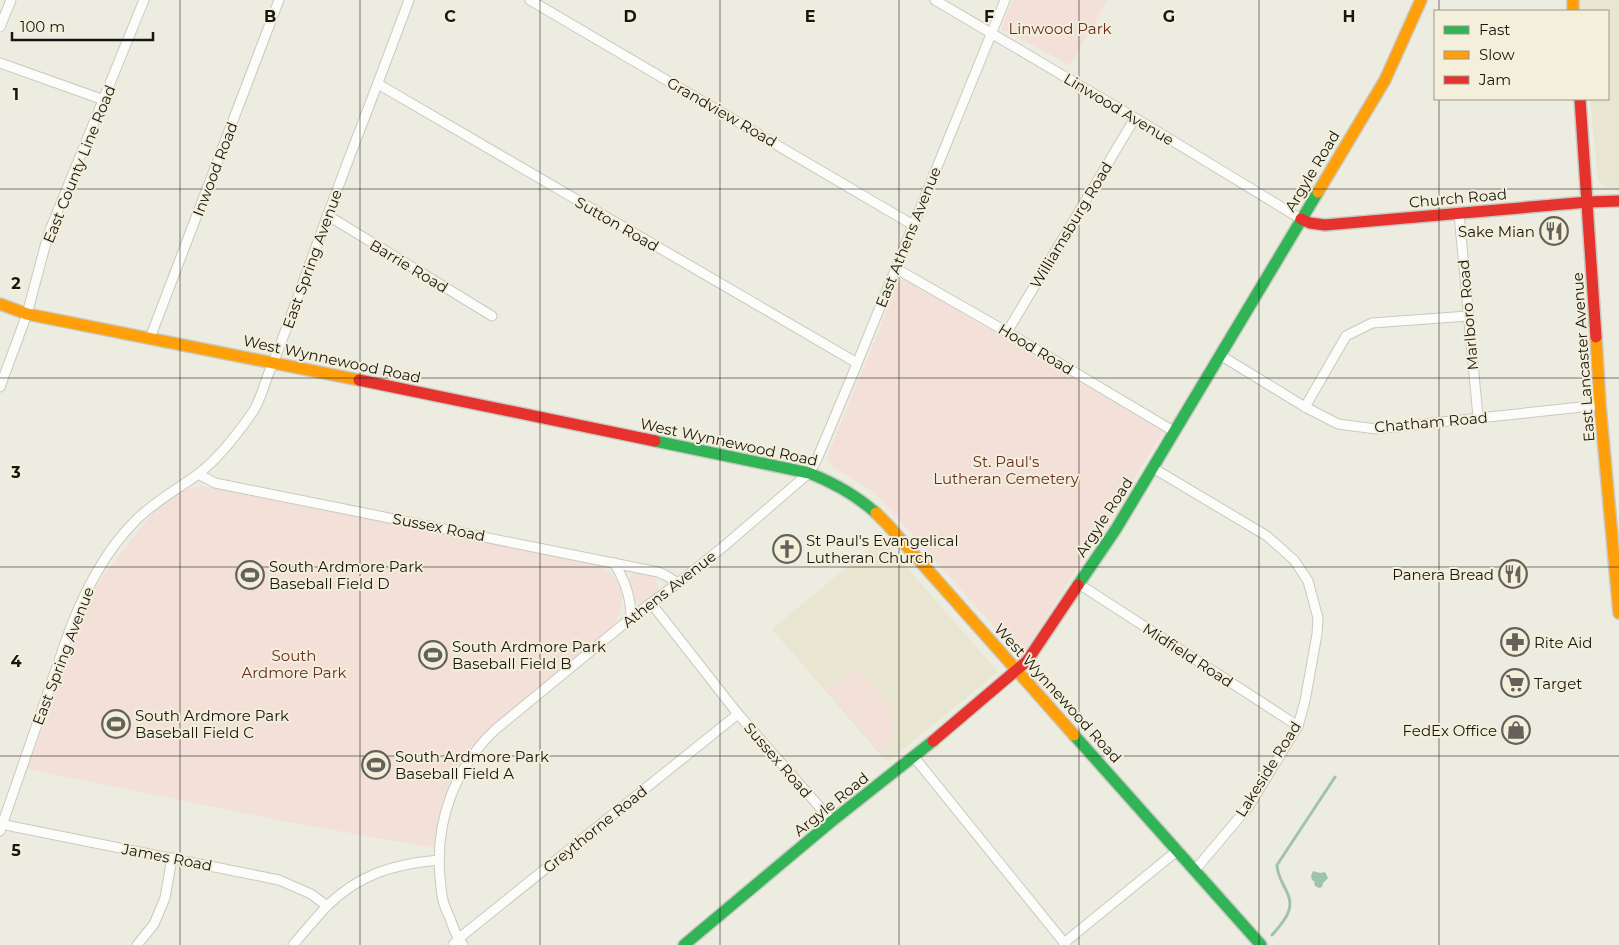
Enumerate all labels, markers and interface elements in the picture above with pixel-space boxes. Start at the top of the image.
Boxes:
text: B [264,7,276,26]
text: C [444,7,456,26]
text: D [623,7,637,26]
text: E [805,7,815,26]
text: F [984,7,994,26]
text: G [1163,7,1175,26]
text: H [1343,7,1355,26]
scale bar [12,10,154,42]
legend [1434,10,1609,100]
text: 100 m [20,17,65,36]
park label: Linwood Park [1009,19,1112,38]
text: Fast [1479,20,1510,39]
text: Slow [1479,45,1515,64]
street label: Linwood Avenue [1060,69,1178,149]
text: Jam [1478,70,1511,89]
street label: Grandview Road [664,73,780,151]
street label: East County Line Road [39,82,119,246]
text: 1 [13,85,19,104]
street label: Inwood Road [188,119,242,219]
street label: Argyle Road [1280,127,1344,215]
street label: Williamsburg Road [1026,158,1116,292]
street label: East Athens Avenue [871,164,945,310]
street label: Church Road [1408,184,1508,212]
street label: East Spring Avenue [278,187,346,331]
street label: Sutton Road [572,192,662,256]
restaurant icon: Sake Mian [1539,216,1569,246]
place label: Sake Mian [1458,222,1535,241]
street label: Barrie Road [366,235,452,297]
street label: Marlboro Road [1454,259,1482,371]
street label: East Lancaster Avenue [1568,272,1598,442]
text: 2 [11,274,21,293]
street label: Hood Road [995,319,1077,379]
street label: West Wynnewood Road [241,331,423,387]
street label: Chatham Road [1373,408,1489,436]
street label: West Wynnewood Road [638,414,820,470]
park label: St. Paul's Lutheran Cemetery [933,452,1080,488]
text: 3 [10,463,21,482]
street label: Argyle Road [1071,474,1137,560]
street label: Sussex Road [391,509,487,545]
place label: St Paul's Evangelical Lutheran Church [806,531,958,567]
church icon: St Paul's Evangelical Lutheran Church [772,534,802,564]
street label: Athens Avenue [618,546,720,632]
place label: South Ardmore Park Baseball Field D [269,557,423,593]
restaurant icon: Panera Bread [1498,559,1528,589]
sports icon: South Ardmore Park Baseball Field D [235,560,265,590]
place label: Panera Bread [1392,565,1494,584]
street label: East Spring Avenue [28,584,98,728]
street label: West Wynnewood Road [990,619,1126,767]
street label: Midfield Road [1139,619,1237,691]
pharmacy icon: Rite Aid [1500,627,1530,657]
place label: Rite Aid [1534,633,1593,652]
place label: South Ardmore Park Baseball Field B [452,637,606,673]
sports icon: South Ardmore Park Baseball Field B [418,640,448,670]
park label: South Ardmore Park [241,646,347,682]
text: 4 [10,652,22,671]
supermarket icon: Target [1500,668,1530,698]
place label: Target [1534,674,1582,693]
place label: South Ardmore Park Baseball Field C [135,706,289,742]
sports icon: South Ardmore Park Baseball Field C [101,709,131,739]
shop icon: FedEx Office [1501,715,1531,745]
street label: Sussex Road [740,718,816,802]
street label: Lakeside Road [1231,718,1305,820]
place label: FedEx Office [1403,721,1497,740]
place label: South Ardmore Park Baseball Field A [395,747,549,783]
sports icon: South Ardmore Park Baseball Field A [361,750,391,780]
street label: Argyle Road [790,768,872,840]
street label: Greythorne Road [539,781,651,877]
street label: James Road [119,839,214,875]
text: 5 [11,841,21,860]

